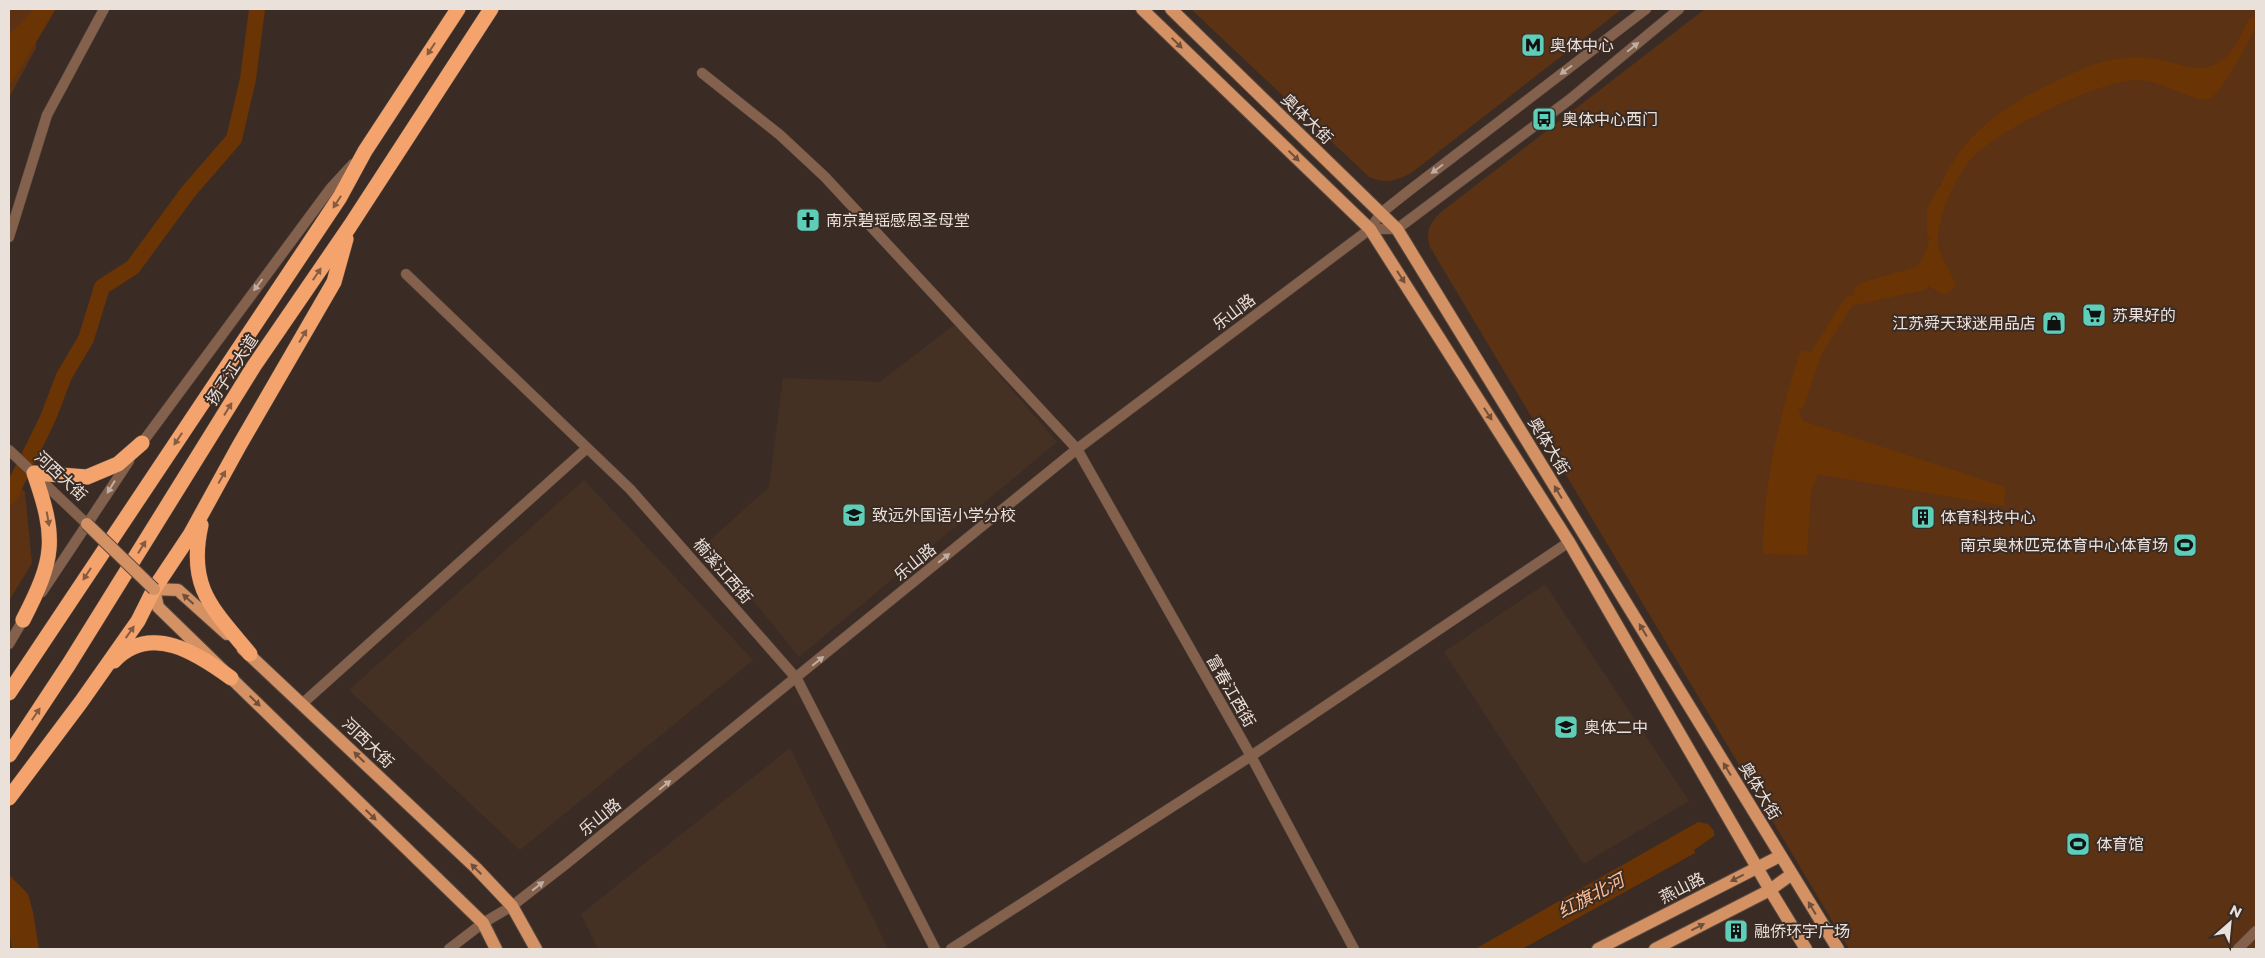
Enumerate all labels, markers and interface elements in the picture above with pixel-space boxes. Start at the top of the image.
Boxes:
metro station icon: 奥体中心 [1520,32,1546,58]
place label: 奥体中心 [1550,36,1614,55]
one-way arrow [1171,37,1183,49]
one-way arrow [1627,41,1640,52]
one-way arrow [427,43,436,56]
one-way arrow [1560,65,1573,76]
street label: 奥体大街 [1277,90,1337,148]
bus stop icon: 奥体中心西门 [1531,106,1557,132]
place label: 奥体中心西门 [1562,110,1658,129]
one-way arrow [1288,149,1300,161]
one-way arrow [1430,164,1444,174]
one-way arrow [332,196,341,209]
church icon: 南京碧瑶感恩圣母堂 [795,207,821,233]
place label: 南京碧瑶感恩圣母堂 [826,211,970,230]
one-way arrow [312,267,322,281]
one-way arrow [1396,270,1405,284]
one-way arrow [253,278,263,292]
street label: 乐山路 [1209,290,1259,334]
supermarket icon: 苏果好的 [2081,302,2107,328]
place label: 苏果好的 [2112,306,2176,325]
shop icon: 江苏舜天球迷用品店 [2041,310,2067,336]
place label: 江苏舜天球迷用品店 [1892,314,2036,333]
one-way arrow [298,330,307,343]
street label: 扬子江大道 [202,331,262,409]
one-way arrow [223,403,232,416]
one-way arrow [1483,407,1493,421]
street label: 奥体大街 [1524,414,1574,478]
one-way arrow [173,432,183,446]
street label: 河西大街 [31,447,91,505]
one-way arrow [218,469,226,484]
one-way arrow [106,480,115,494]
one-way arrow [1553,485,1562,498]
school or university icon: 致远外国语小学分校 [841,502,867,528]
building icon: 体育科技中心 [1910,504,1936,530]
place label: 致远外国语小学分校 [872,506,1016,525]
place label: 体育科技中心 [1940,508,2036,527]
one-way arrow [44,512,52,528]
sports icon: 南京奥林匹克体育中心体育场 [2172,532,2198,558]
street label: 楠溪江西街 [690,535,756,607]
place label: 南京奥林匹克体育中心体育场 [1960,536,2168,555]
street label: 乐山路 [890,540,940,584]
one-way arrow [137,541,146,554]
one-way arrow [937,552,950,563]
one-way arrow [82,567,92,580]
one-way arrow [182,593,194,605]
one-way arrow [1638,624,1647,637]
one-way arrow [125,625,135,638]
street label: 富春江西街 [1203,652,1259,730]
one-way arrow [812,655,825,666]
one-way arrow [249,695,261,707]
one-way arrow [31,707,41,721]
street label: 河西大街 [338,714,398,772]
school or university icon: 奥体二中 [1553,714,1579,740]
place label: 奥体二中 [1584,718,1648,737]
one-way arrow [353,751,365,763]
street label: 奥体大街 [1735,759,1785,823]
one-way arrow [1723,763,1732,776]
one-way arrow [658,779,671,790]
street label: 乐山路 [575,795,625,839]
one-way arrow [365,809,377,821]
sports icon: 体育馆 [2065,831,2091,857]
place label: 体育馆 [2096,835,2144,854]
one-way arrow [470,863,482,875]
water label: 红旗北河 [1554,868,1631,923]
street label: 燕山路 [1656,869,1708,907]
one-way arrow [1730,874,1744,882]
one-way arrow [531,881,544,892]
north arrow [2205,898,2255,948]
one-way arrow [1808,901,1817,914]
text: N [2227,901,2245,922]
building icon: 融侨环宇广场 [1723,918,1749,944]
place label: 融侨环宇广场 [1754,922,1850,941]
one-way arrow [1691,923,1705,931]

